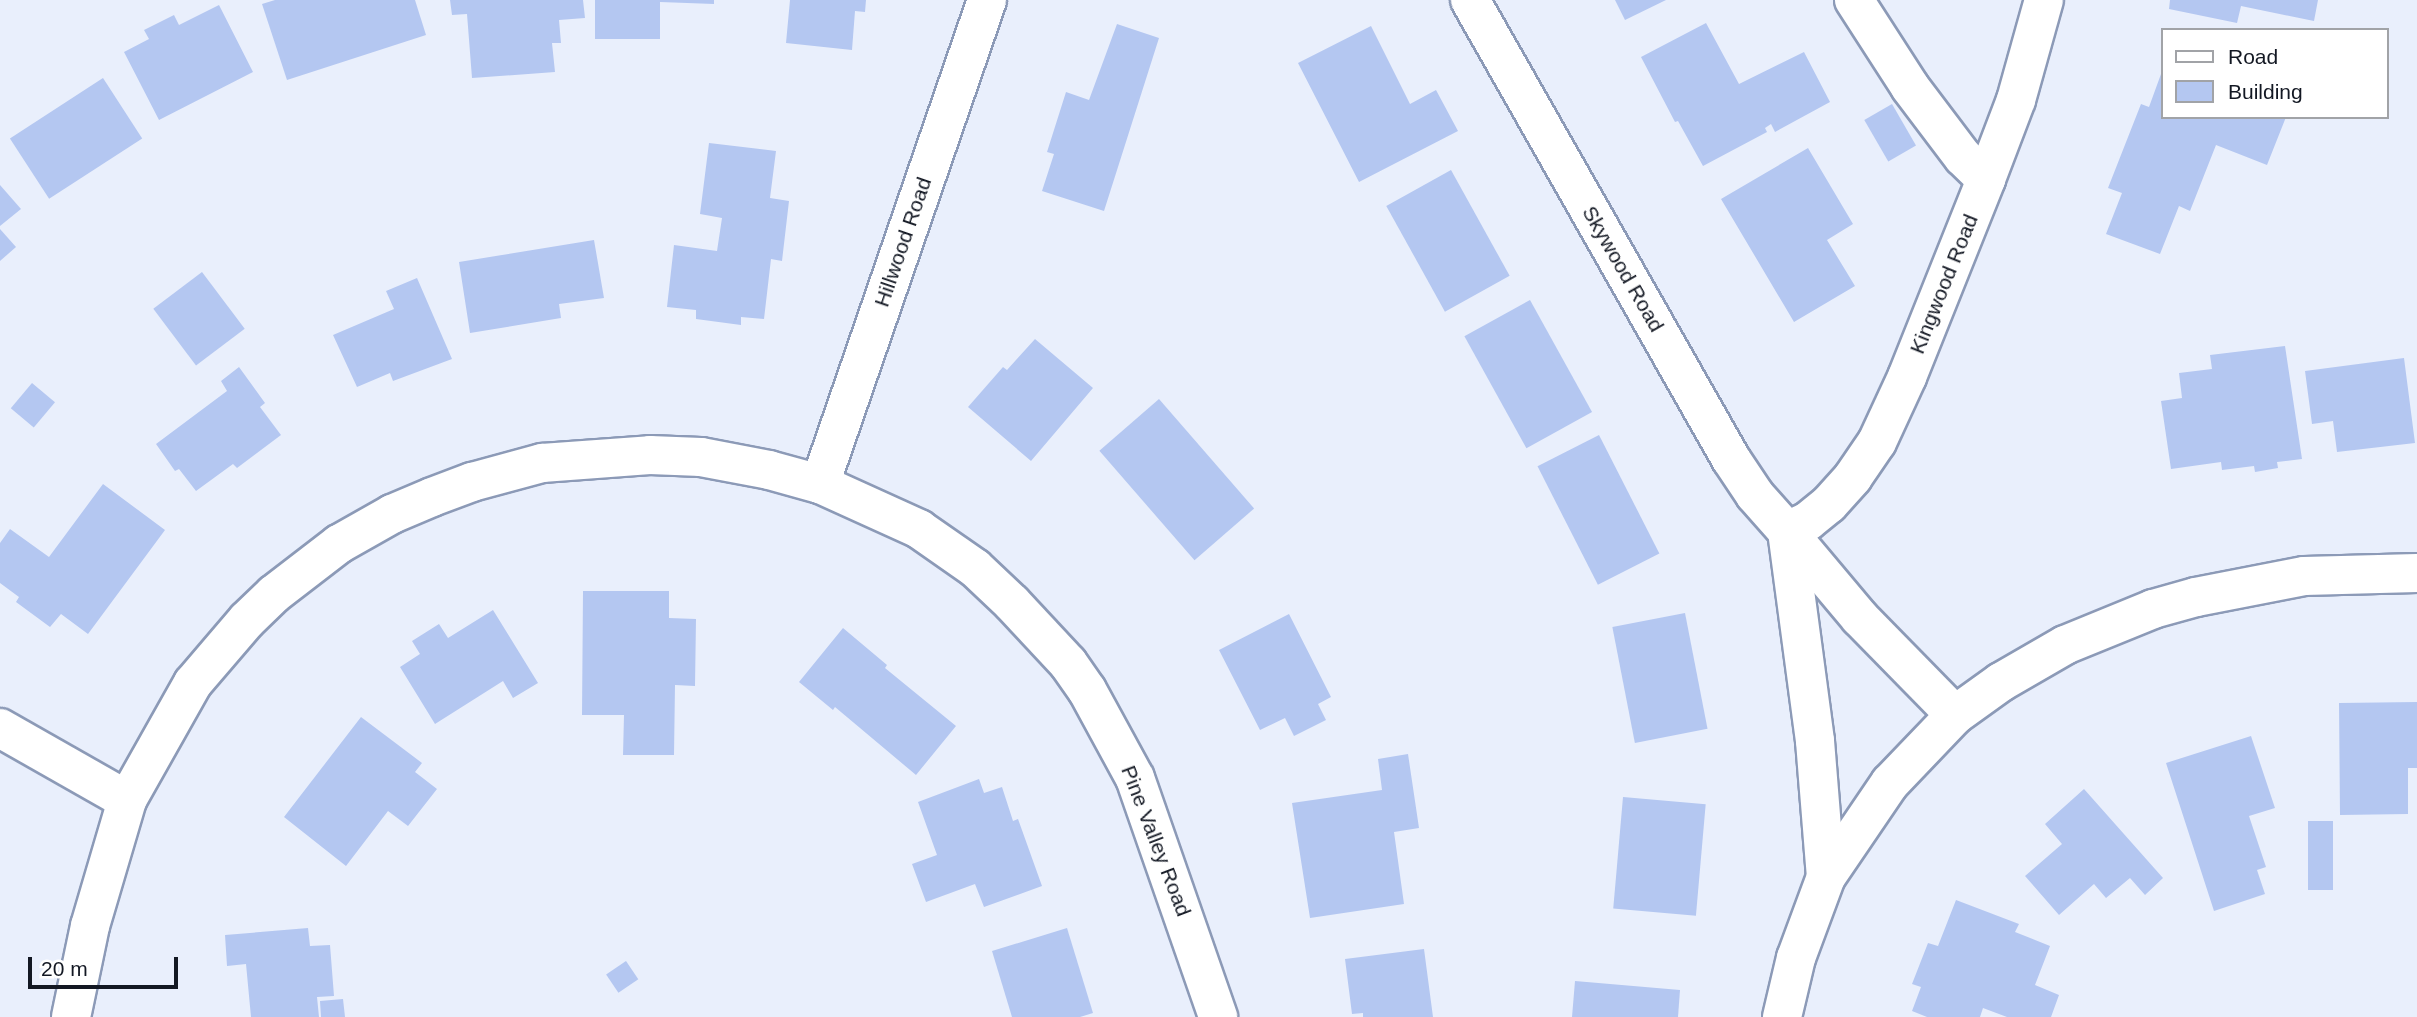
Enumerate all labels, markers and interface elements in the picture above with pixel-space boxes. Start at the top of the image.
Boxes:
legend [2162,28,2389,119]
text: Road [2228,45,2278,68]
text: Building [2228,80,2303,103]
street label: Hillwood Road [869,174,937,310]
street label: Skywood Road [1577,202,1669,336]
street label: Kingwood Road [1905,211,1983,357]
street label: Pine Valley Road [1116,762,1196,920]
scale bar [32,944,182,988]
text: 20 m [41,957,88,980]

